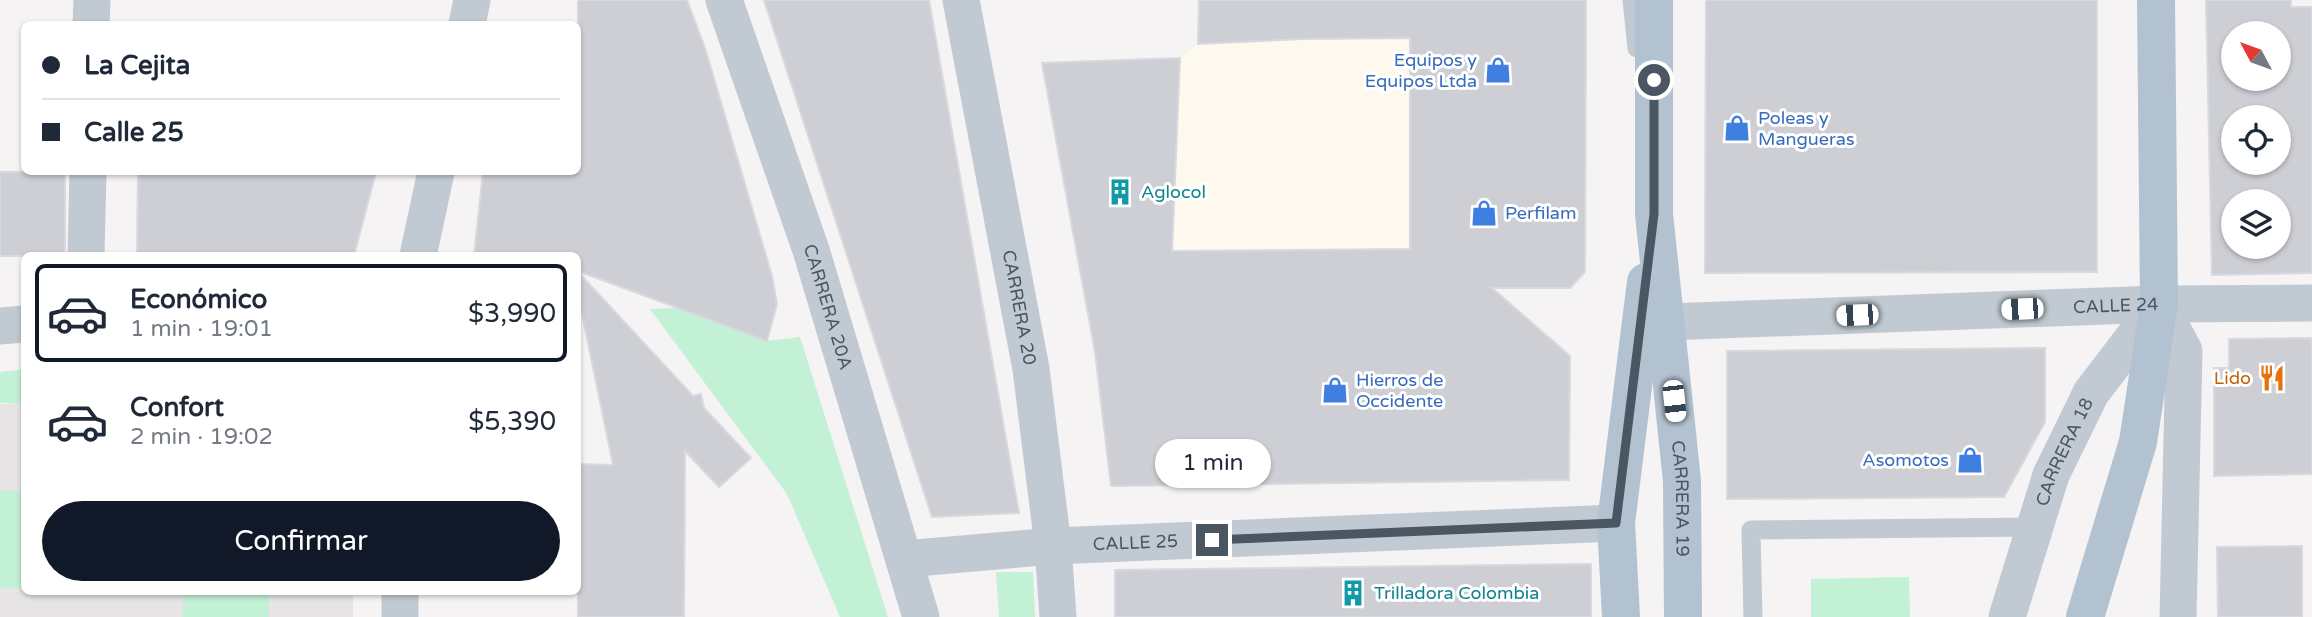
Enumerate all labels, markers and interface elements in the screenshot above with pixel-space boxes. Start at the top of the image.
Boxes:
north arrow [2221,21,2291,91]
map controls [2221,21,2291,259]
place label: Equipos y Equipos Ltda [1365,49,1477,92]
text: La Cejita [84,50,190,81]
shop icon: Equipos y Equipos Ltda [1483,55,1513,85]
route start [1638,64,1670,96]
button: locate [2221,105,2291,175]
place label: Poleas y Mangueras [1758,107,1855,150]
shop icon: Poleas y Mangueras [1722,113,1752,143]
text: Calle 25 [84,117,184,148]
building icon: Aglocol [1105,177,1135,207]
place label: Aglocol [1141,181,1206,203]
button: layers [2221,189,2291,259]
shop icon: Perfilam [1469,198,1499,228]
place label: Perfilam [1505,202,1577,224]
street label: CARRERA 20A [799,241,857,372]
street label: CARRERA 20 [998,248,1041,367]
icon: car [46,282,109,345]
text: Económico [130,284,267,315]
street label: CALLE 24 [2073,293,2159,318]
text: $3,990 [468,298,556,329]
car [2001,298,2044,320]
car [1836,304,1879,326]
text: 1 min · 19:01 [130,315,273,343]
restaurant icon: Lido [2257,363,2287,393]
place label: Lido [2214,367,2251,389]
place label: Hierros de Occidente [1356,369,1443,412]
shop icon: Hierros de Occidente [1320,375,1350,405]
car [1662,379,1687,423]
icon: car [46,390,109,453]
text: Confort [130,392,224,423]
street label: CARRERA 18 [2031,394,2098,509]
text: $5,390 [468,406,556,437]
text: 2 min · 19:02 [130,423,273,451]
callout: 1 min [1154,438,1270,488]
street label: CARRERA 19 [1667,439,1694,557]
shop icon: Asomotos [1955,445,1985,475]
text: 1 min [1182,449,1244,477]
place label: Asomotos [1862,449,1949,471]
button: Confirmar [42,501,560,581]
route end [1196,524,1228,556]
street label: CALLE 25 [1092,530,1179,555]
building icon: Trilladora Colombia [1338,578,1368,608]
place label: Trilladora Colombia [1374,582,1539,604]

